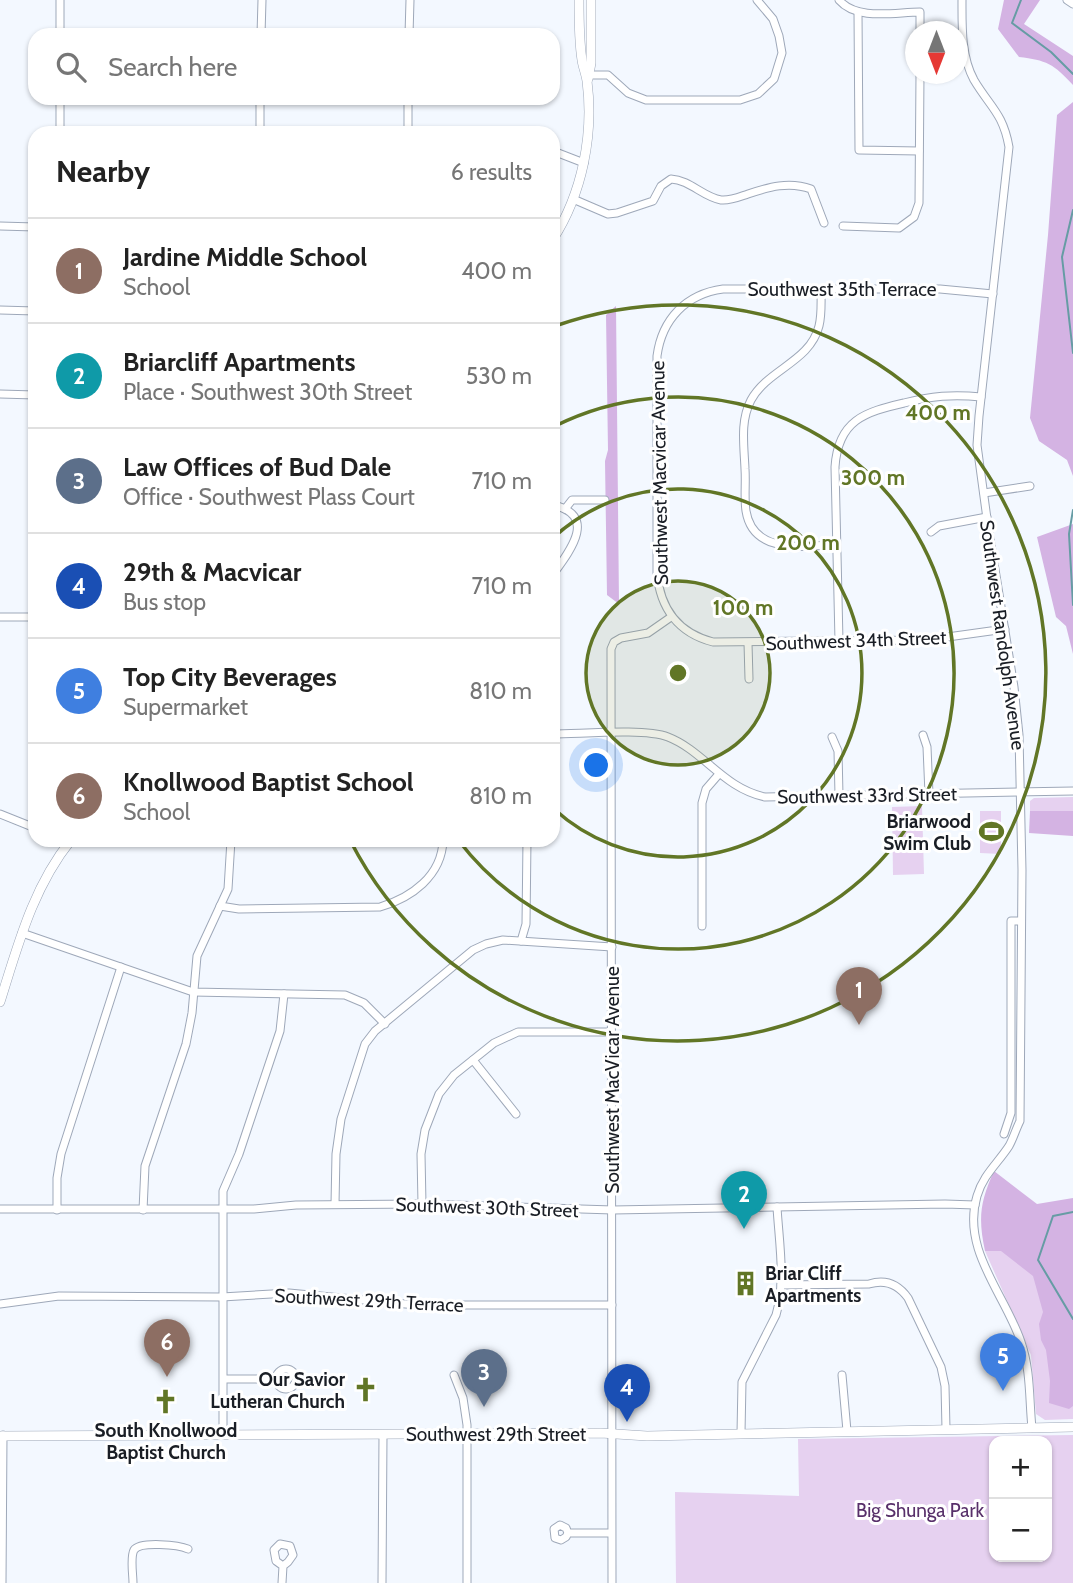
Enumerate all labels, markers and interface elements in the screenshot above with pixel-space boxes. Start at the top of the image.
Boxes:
north arrow [905,21,968,84]
search box [28,28,560,105]
icon: search [52,48,90,86]
text: Search here [108,51,237,83]
text: Nearby [56,153,150,190]
text: 6 results [451,158,532,186]
text: Jardine Middle School [123,241,367,273]
text: 1 [75,257,83,285]
text: 400 m [461,257,532,285]
text: School [123,273,190,301]
street label: Southwest 35th Terrace [747,278,937,301]
text: Briarcliff Apartments [123,346,355,378]
street label: Southwest Macvicar Avenue [646,360,673,586]
text: 2 [73,362,85,390]
text: 530 m [466,362,532,390]
text: Place · Southwest 30th Street [123,378,412,406]
text: 400 m [905,400,971,425]
text: Law Offices of Bud Dale [123,451,391,483]
text: 300 m [841,465,905,490]
text: 3 [73,467,85,495]
text: 710 m [472,467,532,495]
text: Office · Southwest Plass Court [123,483,415,511]
street label: Southwest Randolph Avenue [975,519,1030,752]
text: 200 m [776,530,840,555]
text: 29th & Macvicar [123,556,301,588]
text: 4 [72,572,86,600]
text: 710 m [472,572,532,600]
text: Bus stop [123,588,206,616]
text: 100 m [713,595,773,620]
street label: Southwest 34th Street [765,626,947,655]
text: Top City Beverages [123,661,337,693]
centre of rings [666,661,690,685]
text: 5 [73,677,85,705]
text: 810 m [469,677,532,705]
text: Supermarket [123,693,248,721]
your location [579,748,613,782]
text: Knollwood Baptist School [123,766,414,798]
text: 6 [73,782,85,810]
text: 810 m [469,782,532,810]
street label: Southwest 33rd Street [777,782,958,809]
text: School [123,798,190,826]
place label: Briarwood Swim Club [883,810,971,855]
sports icon: Briarwood Swim Club [977,818,1005,846]
street label: Southwest MacVicar Avenue [601,966,624,1194]
pin: 1 [836,967,882,1025]
pin: 2 [721,1171,767,1229]
street label: Southwest 30th Street [395,1193,580,1222]
place label: Briar Cliff Apartments [765,1262,861,1307]
building icon: Briar Cliff Apartments [731,1270,759,1298]
street label: Southwest 29th Terrace [274,1284,464,1317]
pin: 6 [144,1319,190,1377]
pin: 5 [980,1333,1026,1391]
pin: 3 [461,1349,507,1407]
pin: 4 [604,1364,650,1422]
place label: Our Savior Lutheran Church [210,1368,346,1413]
church icon: Our Savior Lutheran Church [351,1376,379,1404]
church icon: South Knollwood Baptist Church [152,1388,180,1416]
place label: South Knollwood Baptist Church [95,1419,237,1464]
street label: Southwest 29th Street [406,1423,587,1446]
map controls [989,1436,1052,1562]
button: + [989,1436,1052,1499]
park label: Big Shunga Park [856,1499,984,1522]
button: − [989,1499,1052,1562]

